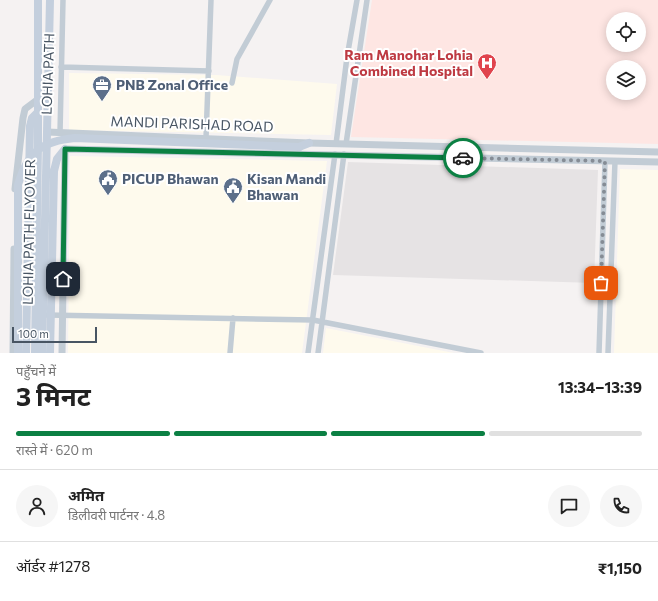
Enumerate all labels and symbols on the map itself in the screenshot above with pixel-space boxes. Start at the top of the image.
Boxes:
street label: LOHIA PATH [38,33,57,115]
place label: Ram Manohar Lohia Combined Hospital [344,46,473,79]
hospital icon: Ram Manohar Lohia Combined Hospital [476,52,498,80]
office icon: PNB Zonal Office [91,74,113,102]
place label: PNB Zonal Office [116,76,228,93]
street label: MANDI PARISHAD ROAD [110,112,274,135]
courier [443,138,483,178]
street label: LOHIA PATH FLYOVER [19,159,38,305]
public building icon: PICUP Bhawan [97,168,119,196]
place label: PICUP Bhawan [122,170,219,187]
place label: Kisan Mandi Bhawan [247,170,326,203]
public building icon: Kisan Mandi Bhawan [222,176,244,204]
pin [46,262,80,296]
pin [584,266,618,300]
scale bar [12,325,97,344]

